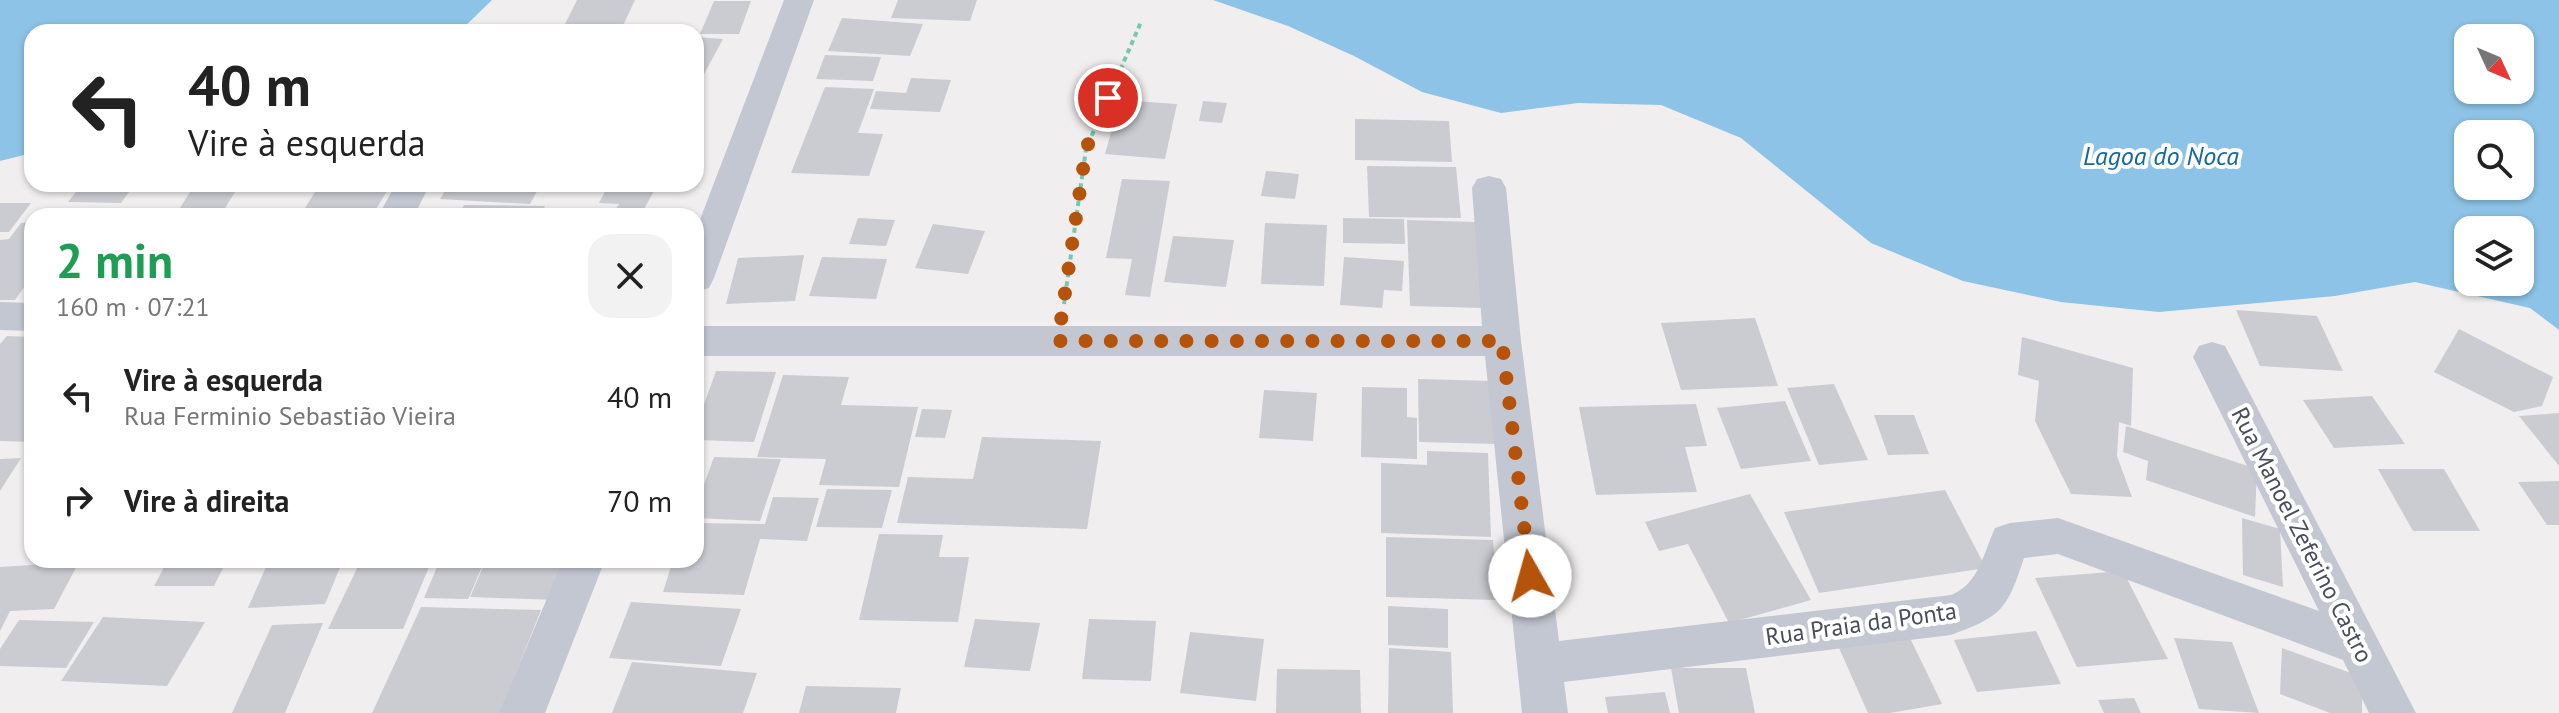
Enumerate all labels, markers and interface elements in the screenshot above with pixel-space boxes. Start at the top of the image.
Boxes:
north arrow [2454,24,2534,104]
map controls [2454,24,2534,296]
text: 40 m [188,49,311,121]
icon: left [56,56,160,160]
pin [1074,64,1142,132]
icon: arrive [1086,76,1130,120]
text: Vire à esquerda [188,119,426,166]
button: search [2454,120,2534,200]
water label: Lagoa do Noca [2083,139,2239,172]
button: layers [2454,216,2534,296]
text: 2 min [56,229,173,291]
button: close [588,234,672,318]
text: 160 m · 07:21 [56,290,210,323]
text: Vire à esquerda [124,360,323,399]
icon: left [56,374,100,418]
text: 40 m [607,377,672,416]
text: Rua Ferminio Sebastião Vieira [124,399,456,432]
street label: Rua Manoel Zeferino Castro [2225,402,2380,668]
icon: right [56,478,100,522]
text: Vire à direita [124,481,289,520]
text: 70 m [607,481,672,520]
position arrow [1488,534,1572,618]
street label: Rua Praia da Ponta [1763,595,1958,652]

